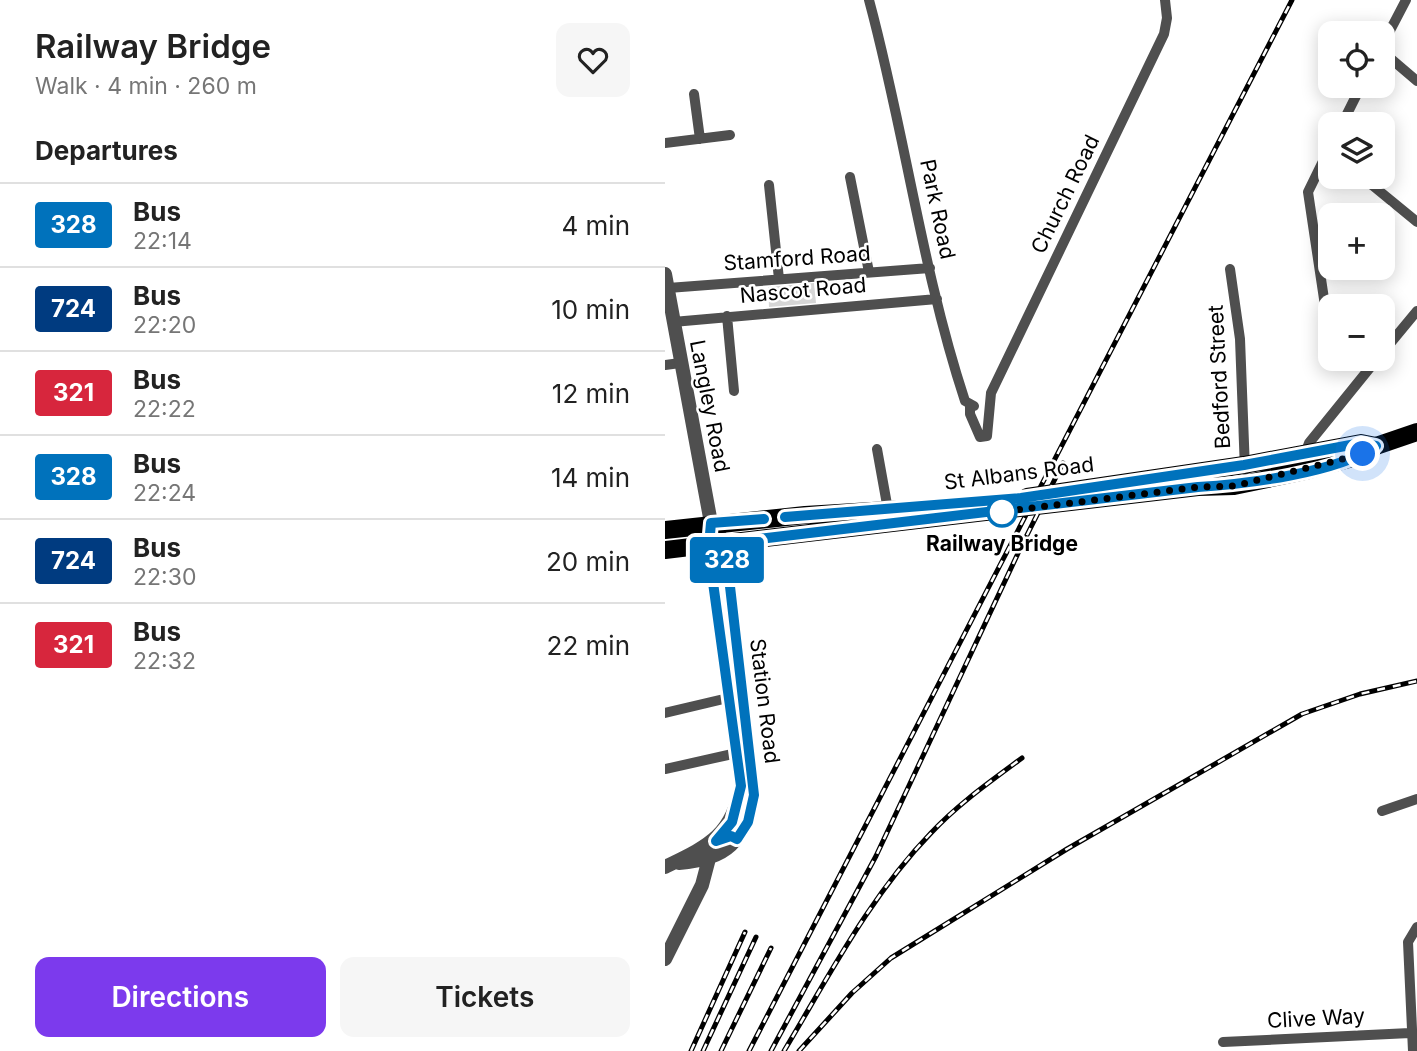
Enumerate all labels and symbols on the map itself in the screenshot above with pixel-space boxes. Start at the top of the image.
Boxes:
street label: Church Road [1026,131,1104,257]
street label: Park Road [915,157,961,261]
street label: Stamford Road [723,240,871,276]
street label: Nascot Road [739,272,867,308]
street label: Bedford Street [1203,304,1235,450]
street label: Langley Road [685,338,735,474]
your location [1345,436,1380,471]
street label: St Albans Road [943,451,1095,495]
marker: Railway Bridge [987,497,1017,527]
place label: Railway Bridge [926,531,1078,556]
line badge: 328 [687,537,767,583]
street label: Station Road [745,637,785,765]
street label: Clive Way [1266,1003,1366,1033]

